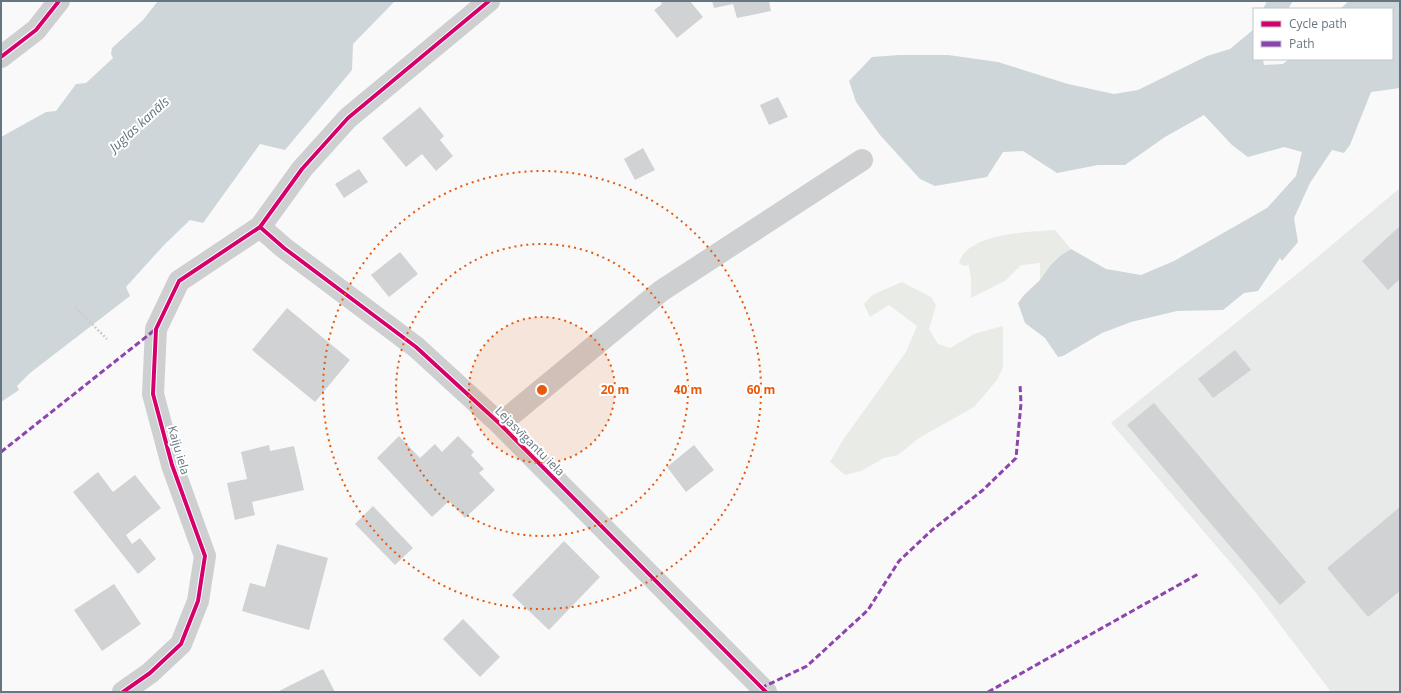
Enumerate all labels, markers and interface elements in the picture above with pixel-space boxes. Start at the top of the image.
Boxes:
legend [1253,8,1393,60]
text: Cycle path [1289,15,1347,32]
text: Path [1289,35,1315,52]
water label: Juglas kanāls [103,92,173,158]
text: 20 m [601,381,629,398]
text: 40 m [674,381,702,398]
text: 60 m [747,381,775,398]
centre of rings [535,383,549,397]
street label: Lejasvīgantu iela [491,402,569,480]
street label: Kaiju iela [164,424,194,476]

